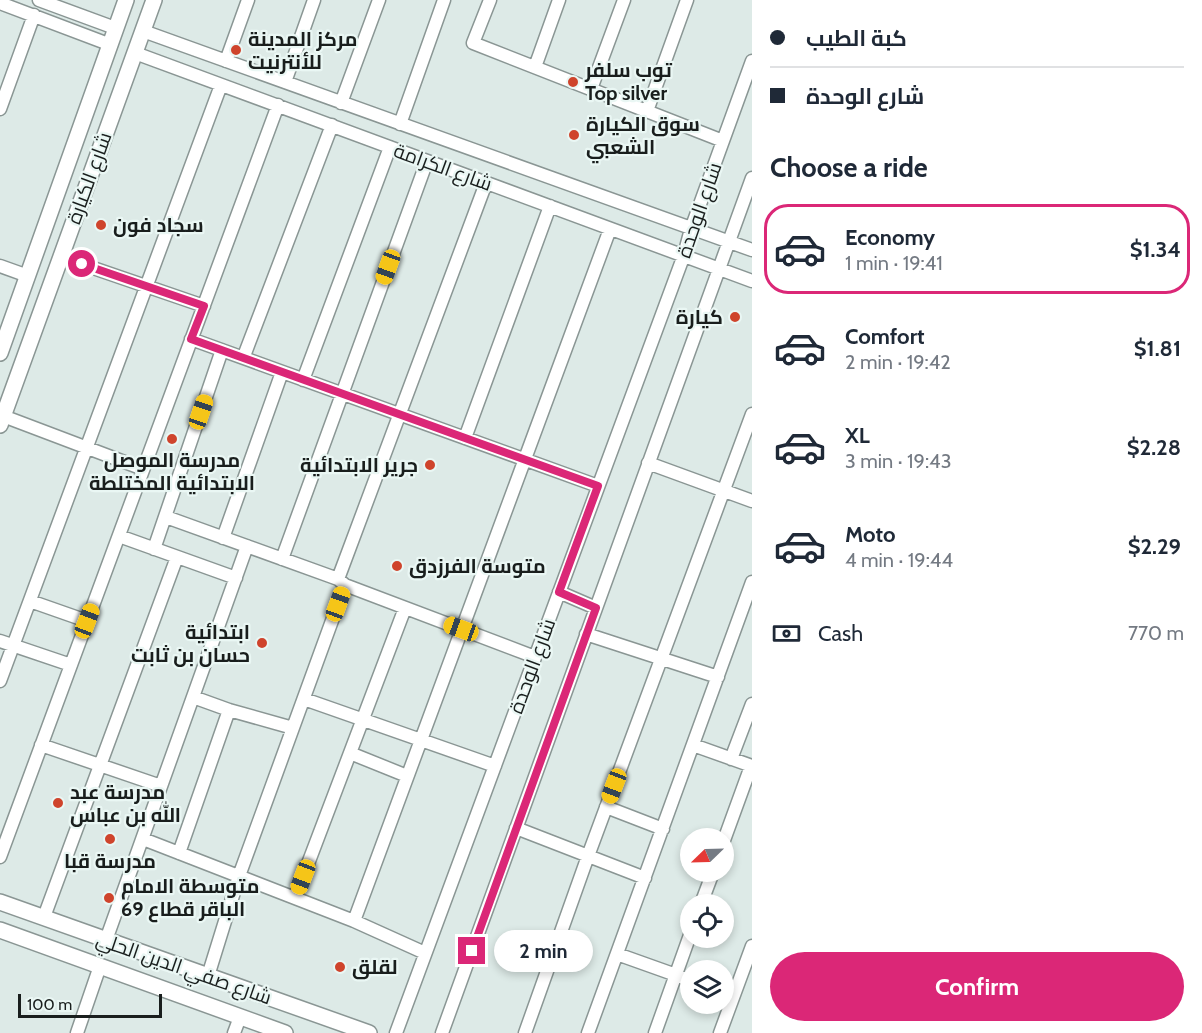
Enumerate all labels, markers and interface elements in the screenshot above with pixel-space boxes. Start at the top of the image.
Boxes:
text: كبة الطيب [806,25,907,52]
place label: مركز المدينة للأنترنيت [248,27,358,74]
marker: مركز المدينة للأنترنيت [229,43,243,57]
place label: توب سلفر Top silver [584,58,672,105]
marker: توب سلفر Top silver [566,75,580,89]
text: شارع الوحدة [806,83,924,110]
place label: سوق الكيارة الشعبي [586,112,700,164]
marker: سوق الكيارة الشعبي [567,128,581,142]
street label: شارع الكيارة [61,129,119,228]
street label: شارع الكرامة [390,138,496,198]
text: Choose a ride [770,151,928,184]
street label: شارع الوحدة [672,159,728,261]
place label: سجاد فون [113,213,204,237]
marker: سجاد فون [94,218,108,232]
icon: car [773,222,827,276]
text: Economy [845,224,935,251]
text: $1.34 [1130,236,1181,263]
car [373,247,403,287]
route start [68,250,95,277]
text: 1 min · 19:41 [845,251,943,275]
place label: كيارة [676,305,723,329]
marker: كيارة [728,310,742,324]
icon: car [773,321,827,375]
text: Comfort [845,323,924,350]
text: $1.81 [1134,335,1181,362]
text: 2 min · 19:42 [845,350,951,374]
car [187,392,215,432]
icon: car [773,420,827,474]
text: XL [845,422,870,449]
marker: مدرسة الموصل الابتدائية المختلطة [165,432,179,446]
text: $2.28 [1127,434,1181,461]
place label: مدرسة الموصل الابتدائية المختلطة [89,448,255,495]
text: 3 min · 19:43 [845,449,951,473]
place label: جرير الابتدائية [300,453,418,477]
marker: جرير الابتدائية [423,458,437,472]
icon: car [773,519,827,573]
text: Moto [845,521,896,548]
text: $2.29 [1128,533,1181,560]
text: 4 min · 19:44 [845,548,953,572]
place label: متوسة الفرزدق [409,554,546,579]
marker: متوسة الفرزدق [390,559,404,573]
car [323,584,353,624]
car [72,601,102,641]
car [441,614,481,644]
street label: شارع الوحدة [504,615,562,717]
icon: cash [770,617,803,650]
place label: ابتدائية حسان بن ثابت [131,620,250,667]
text: Cash [818,620,863,647]
text: 770 m [1128,621,1184,645]
marker: ابتدائية حسان بن ثابت [255,636,269,650]
car [599,766,629,806]
place label: مدرسة عبد الله بن عباس [70,780,181,827]
marker: مدرسة عبد الله بن عباس [51,796,65,810]
north arrow [680,828,734,882]
map controls [680,828,734,1014]
marker: مدرسة قبا [103,832,117,846]
place label: مدرسة قبا [64,849,156,873]
car [288,857,318,897]
place label: متوسطة الامام الباقر قطاع 69 [121,874,259,923]
marker: متوسطة الامام الباقر قطاع 69 [102,891,116,905]
button: locate [680,894,734,948]
street label: شارع صفي الدين الحلي [92,927,275,1013]
callout: 2 min [493,930,592,972]
route end [458,937,485,964]
text: 2 min [519,939,568,963]
button: Confirm [770,952,1184,1021]
place label: لقلق [352,955,398,980]
marker: لقلق [333,960,347,974]
button: layers [680,960,734,1014]
scale bar [18,991,162,1018]
text: 100 m [27,995,72,1014]

